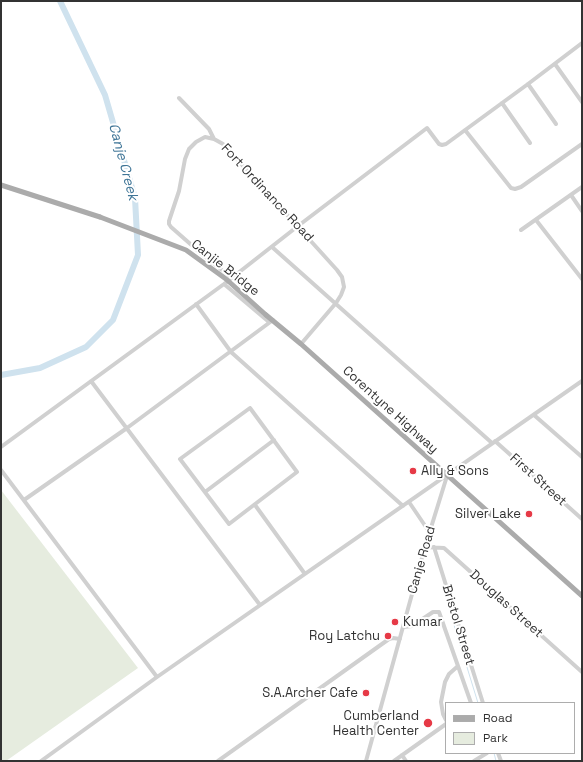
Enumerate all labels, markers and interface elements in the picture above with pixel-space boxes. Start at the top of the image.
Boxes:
water label: Canje Creek [105,122,141,202]
street label: Fort Ordinance Road [218,141,316,245]
street label: Canjie Bridge [188,237,262,299]
street label: Corentyne Highway [339,363,441,457]
street label: First Street [506,451,570,509]
place label: Ally & Sons [421,463,489,479]
marker: Ally & Sons [408,466,418,476]
place label: Silver Lake [455,506,521,522]
marker: Silver Lake [524,509,534,519]
street label: Canje Road [405,524,439,596]
street label: Douglas Street [466,567,546,641]
street label: Bristol Street [438,583,478,667]
place label: Kumar [403,614,442,630]
marker: Kumar [390,617,400,627]
place label: Roy Latchu [309,628,380,644]
marker: Roy Latchu [383,631,393,641]
place label: S.A.Archer Cafe [262,685,358,701]
marker: S.A.Archer Cafe [361,688,371,698]
legend [445,702,575,754]
place label: Cumberland Health Center [333,708,419,739]
text: Road [483,710,512,726]
marker: Cumberland Health Center [422,717,434,729]
text: Park [483,730,508,746]

